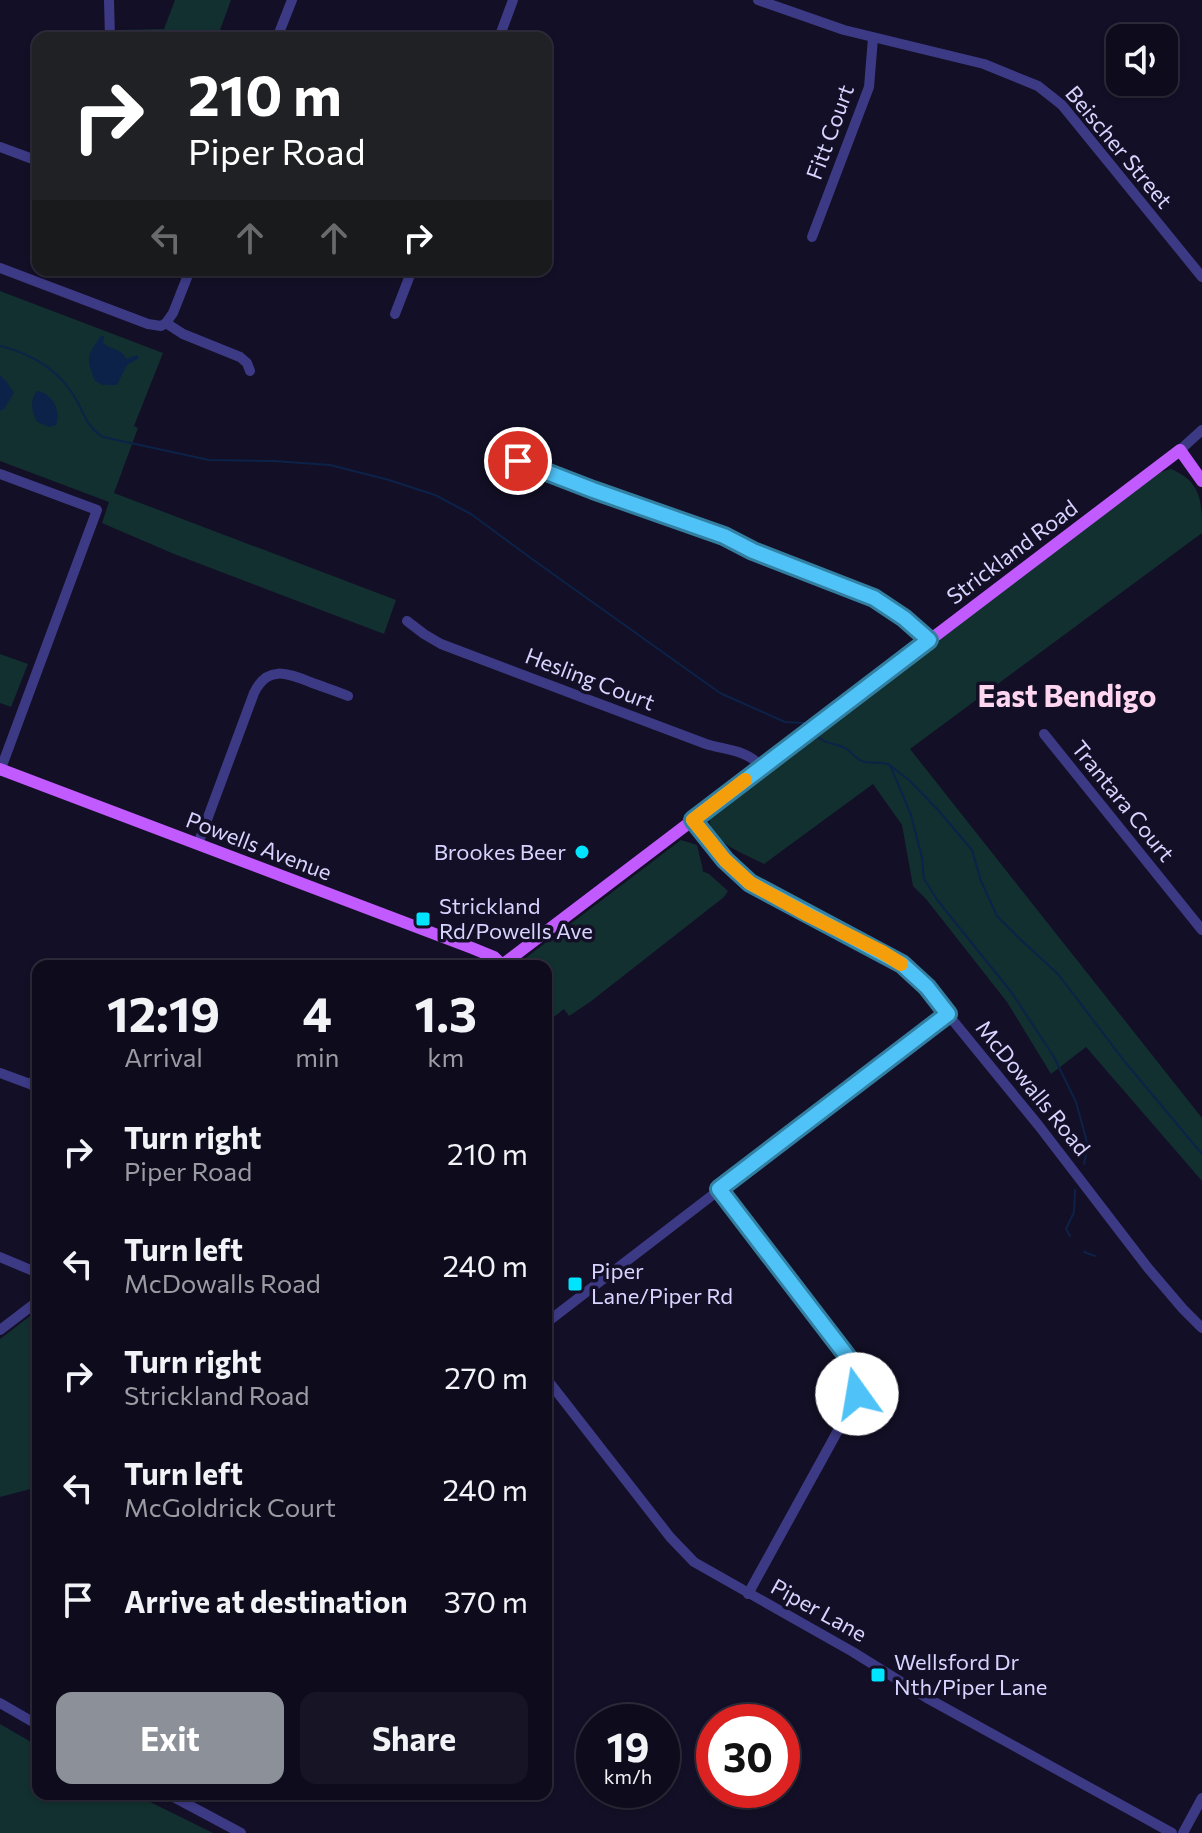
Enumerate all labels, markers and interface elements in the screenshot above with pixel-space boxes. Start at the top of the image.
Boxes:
map controls [1106,24,1178,96]
button: sound [1106,24,1178,96]
text: 210 m [188,59,342,128]
icon: right [56,64,160,168]
street label: Beischer Street [1060,80,1178,213]
street label: Fitt Court [800,81,859,183]
text: Piper Road [188,128,365,172]
icon: left [144,216,188,260]
icon: ahead [228,216,272,260]
icon: ahead [312,216,356,260]
icon: right [396,216,440,260]
pin [484,427,552,495]
icon: arrive [496,439,540,483]
street label: Strickland Road [941,494,1082,610]
street label: Hesling Court [522,641,659,716]
district label: East Bendigo [978,676,1156,713]
street label: Trantara Court [1066,735,1180,867]
street label: Powells Avenue [183,805,336,886]
place label: Brookes Beer [434,838,566,865]
marker: Brookes Beer [573,843,591,861]
place label: Strickland Rd/Powells Ave [439,892,593,944]
marker: Strickland Rd/Powells Ave [414,910,432,928]
text: 12:19 [107,983,220,1042]
text: 4 [303,983,332,1042]
text: 1.3 [415,983,477,1042]
street label: McDowalls Road [971,1014,1096,1161]
text: Arrival [124,1041,203,1072]
text: min [295,1041,339,1072]
text: km [427,1041,464,1072]
text: Turn right [124,1118,261,1155]
icon: right [56,1130,100,1174]
text: 210 m [447,1134,528,1171]
text: Piper Road [124,1155,252,1186]
text: Turn left [124,1230,243,1267]
icon: left [56,1242,100,1286]
text: 240 m [442,1246,528,1283]
place label: Piper Lane/Piper Rd [591,1257,733,1309]
text: McDowalls Road [124,1267,321,1298]
marker: Piper Lane/Piper Rd [566,1275,584,1293]
text: Turn right [124,1342,261,1379]
position arrow [815,1352,899,1436]
icon: right [56,1354,100,1398]
text: 270 m [444,1358,528,1395]
text: Strickland Road [124,1379,309,1410]
text: Turn left [124,1454,243,1491]
icon: left [56,1466,100,1510]
text: 240 m [442,1470,528,1507]
text: McGoldrick Court [124,1491,336,1522]
street label: Piper Lane [767,1572,872,1647]
icon: arrive [56,1578,100,1622]
text: Arrive at destination [124,1582,408,1619]
text: 370 m [444,1582,528,1619]
place label: Wellsford Dr Nth/Piper Lane [894,1648,1047,1700]
marker: Wellsford Dr Nth/Piper Lane [869,1666,887,1684]
button: Exit [56,1692,284,1784]
button: Share [300,1692,528,1784]
speed limit sign: 30 [696,1704,800,1808]
text: 19 [607,1721,649,1770]
text: km/h [604,1764,652,1788]

